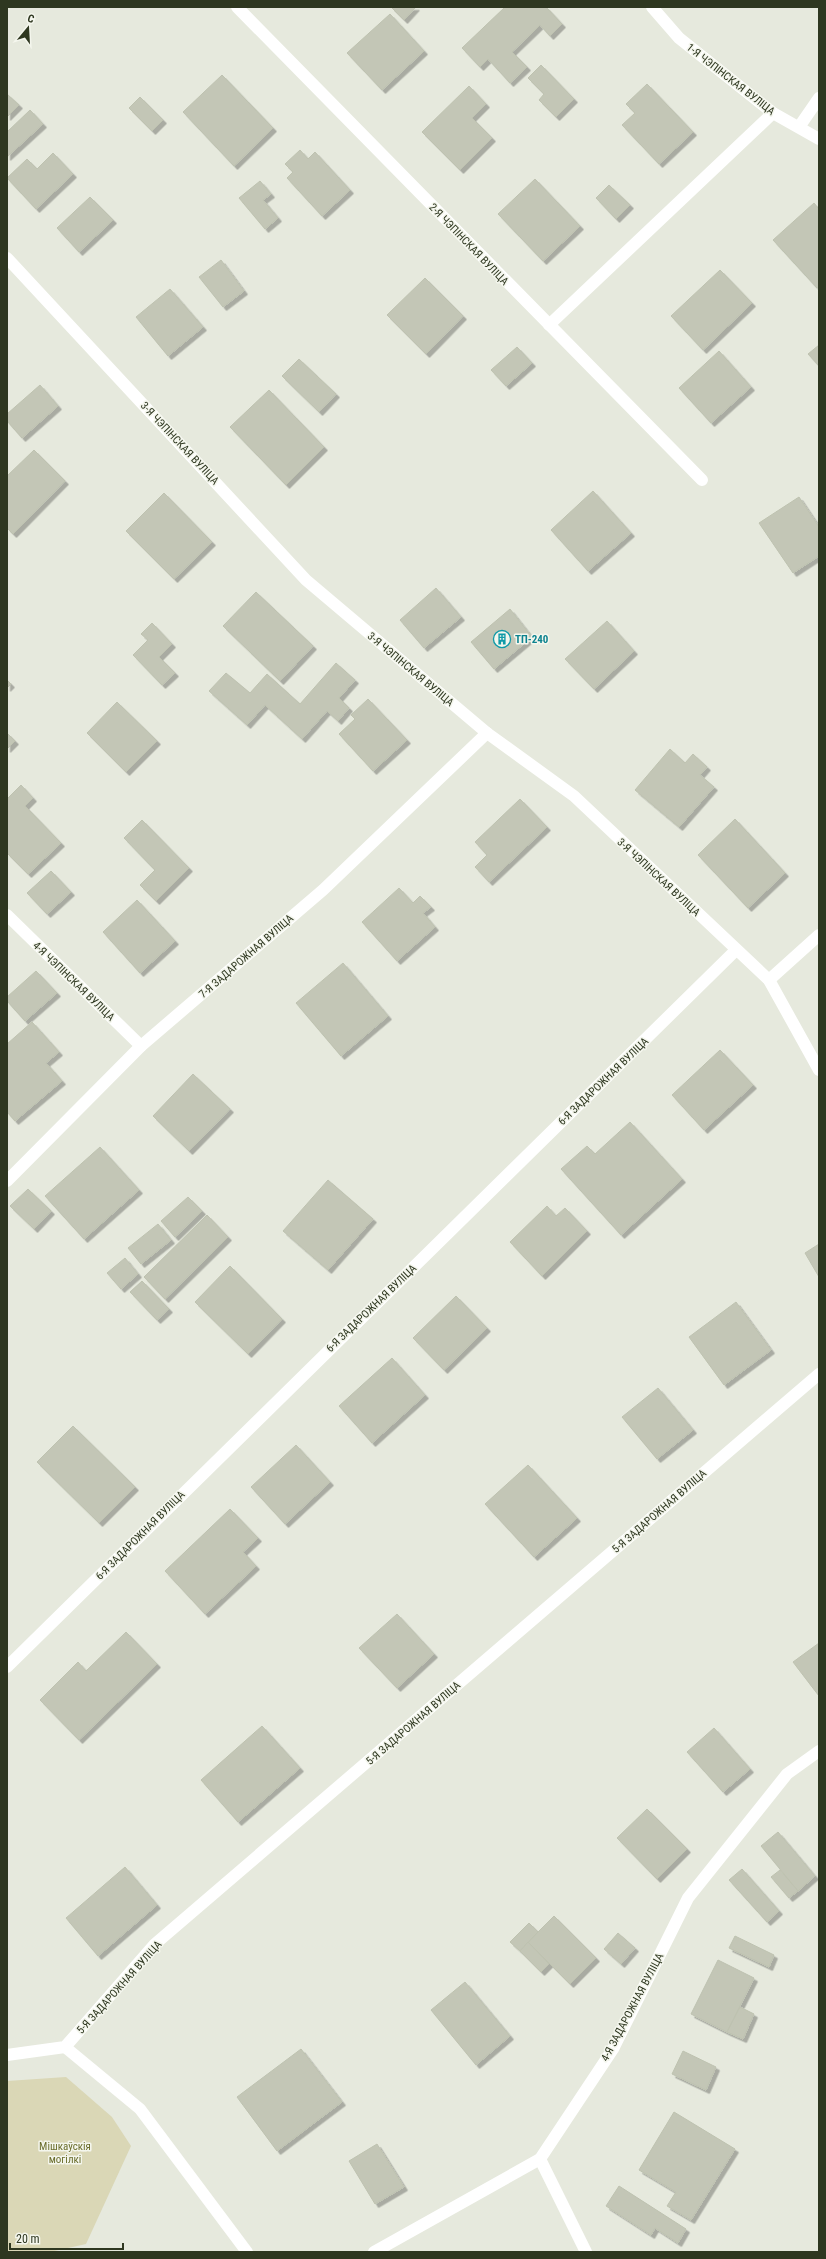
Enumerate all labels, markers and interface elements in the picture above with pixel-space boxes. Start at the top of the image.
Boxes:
north arrow [8,8,48,48]
text: С [26,12,36,26]
street label: 1-Я ЧЭПІНСКАЯ ВУЛІЦА [684,41,778,118]
street label: 2-Я ЧЭПІНСКАЯ ВУЛІЦА [426,201,511,288]
street label: 3-Я ЧЭПІНСКАЯ ВУЛІЦА [138,399,222,488]
building icon: ТП-240 [492,629,512,649]
street label: 3-Я ЧЭПІНСКАЯ ВУЛІЦА [365,630,457,710]
place label: ТП-240 [515,633,549,646]
street label: 3-Я ЧЭПІНСКАЯ ВУЛІЦА [615,836,703,920]
street label: 7-Я ЗАДАРОЖНАЯ ВУЛІЦА [197,911,297,1001]
street label: 4-Я ЧЭПІНСКАЯ ВУЛІЦА [30,939,118,1024]
street label: 6-Я ЗАДАРОЖНАЯ ВУЛІЦА [555,1034,652,1128]
street label: 6-Я ЗАДАРОЖНАЯ ВУЛІЦА [323,1261,420,1355]
street label: 5-Я ЗАДАРОЖНАЯ ВУЛІЦА [610,1466,710,1556]
street label: 6-Я ЗАДАРОЖНАЯ ВУЛІЦА [93,1488,188,1583]
street label: 5-Я ЗАДАРОЖНАЯ ВУЛІЦА [364,1678,464,1768]
street label: 5-Я ЗАДАРОЖНАЯ ВУЛІЦА [74,1938,165,2037]
street label: 4-Я ЗАДАРОЖНАЯ ВУЛІЦА [598,1950,667,2064]
park label: Мішкаўскія могілкі [39,2140,91,2166]
scale bar [10,2225,123,2251]
text: 20 m [16,2232,40,2246]

